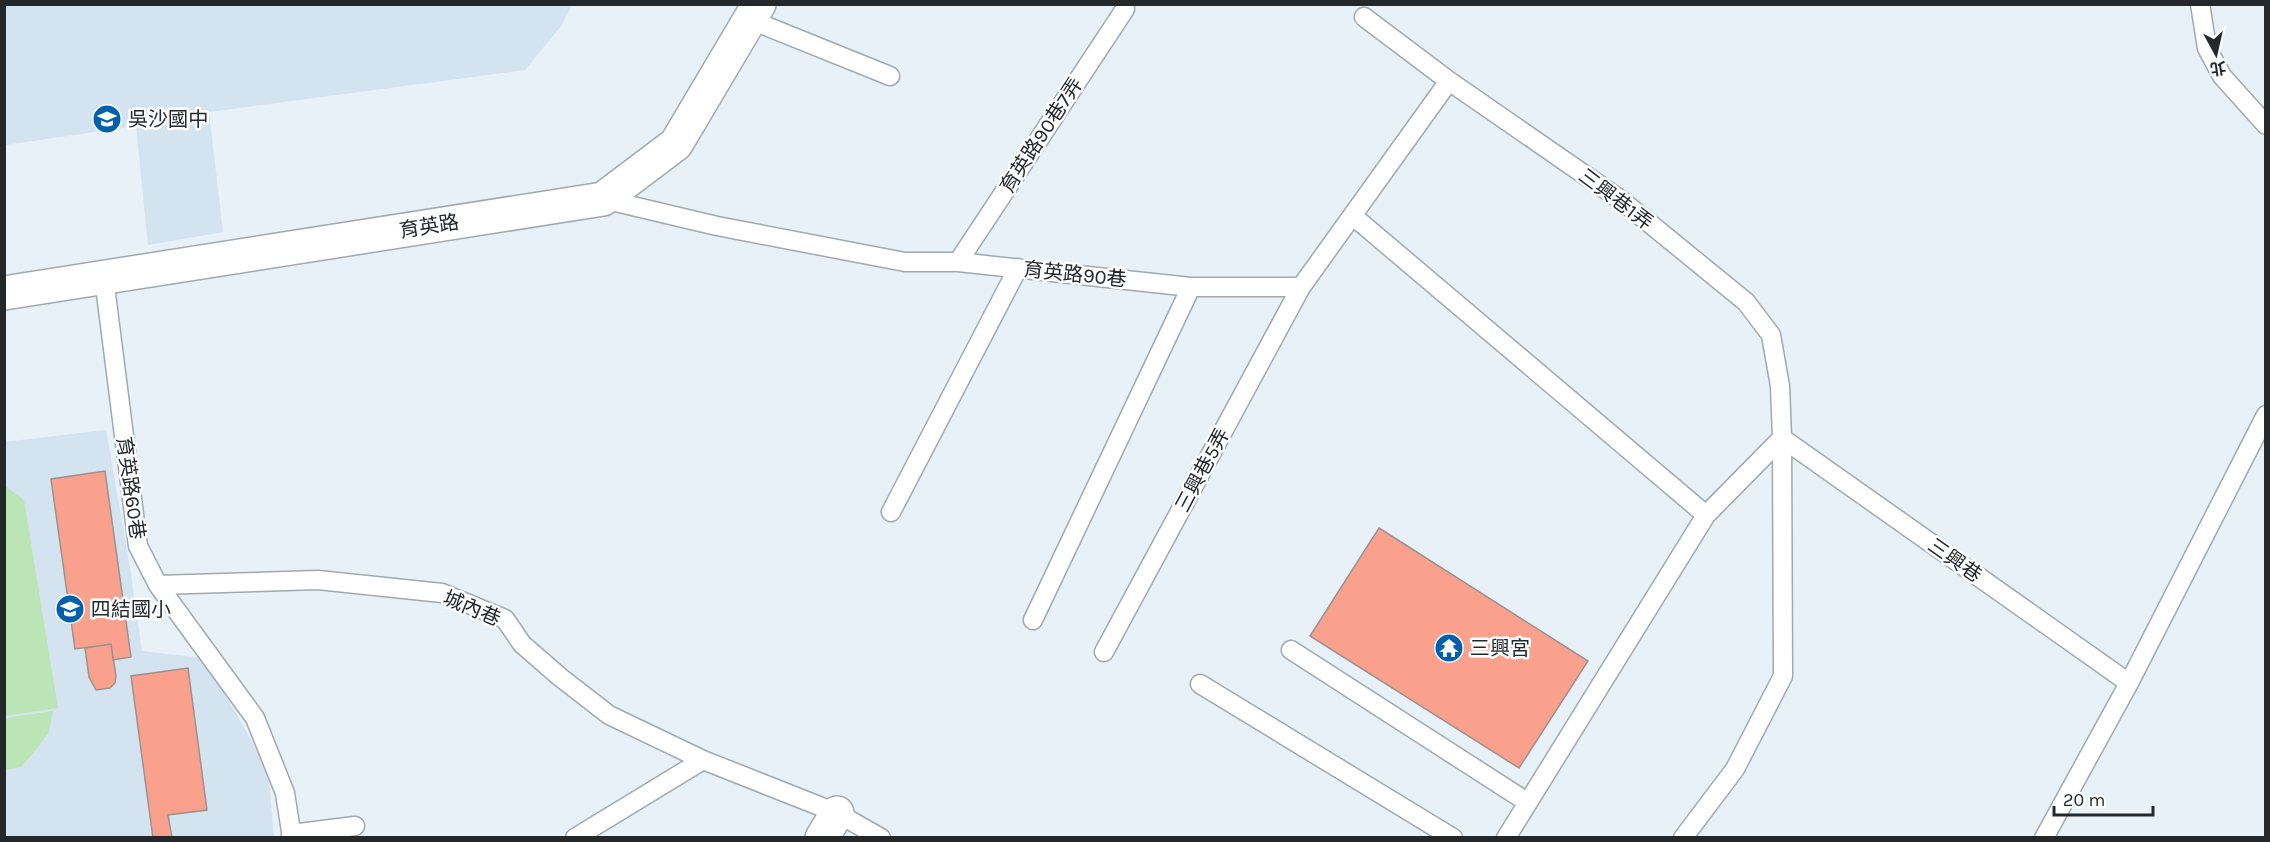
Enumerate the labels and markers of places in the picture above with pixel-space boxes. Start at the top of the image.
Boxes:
school or university icon: 吳沙國中 [91,103,123,135]
place label: 吳沙國中 [128,108,208,131]
school or university icon: 四結國小 [54,593,86,625]
place label: 四結國小 [91,598,171,621]
temple icon: 三興宮 [1433,632,1465,664]
place label: 三興宮 [1470,637,1530,660]

